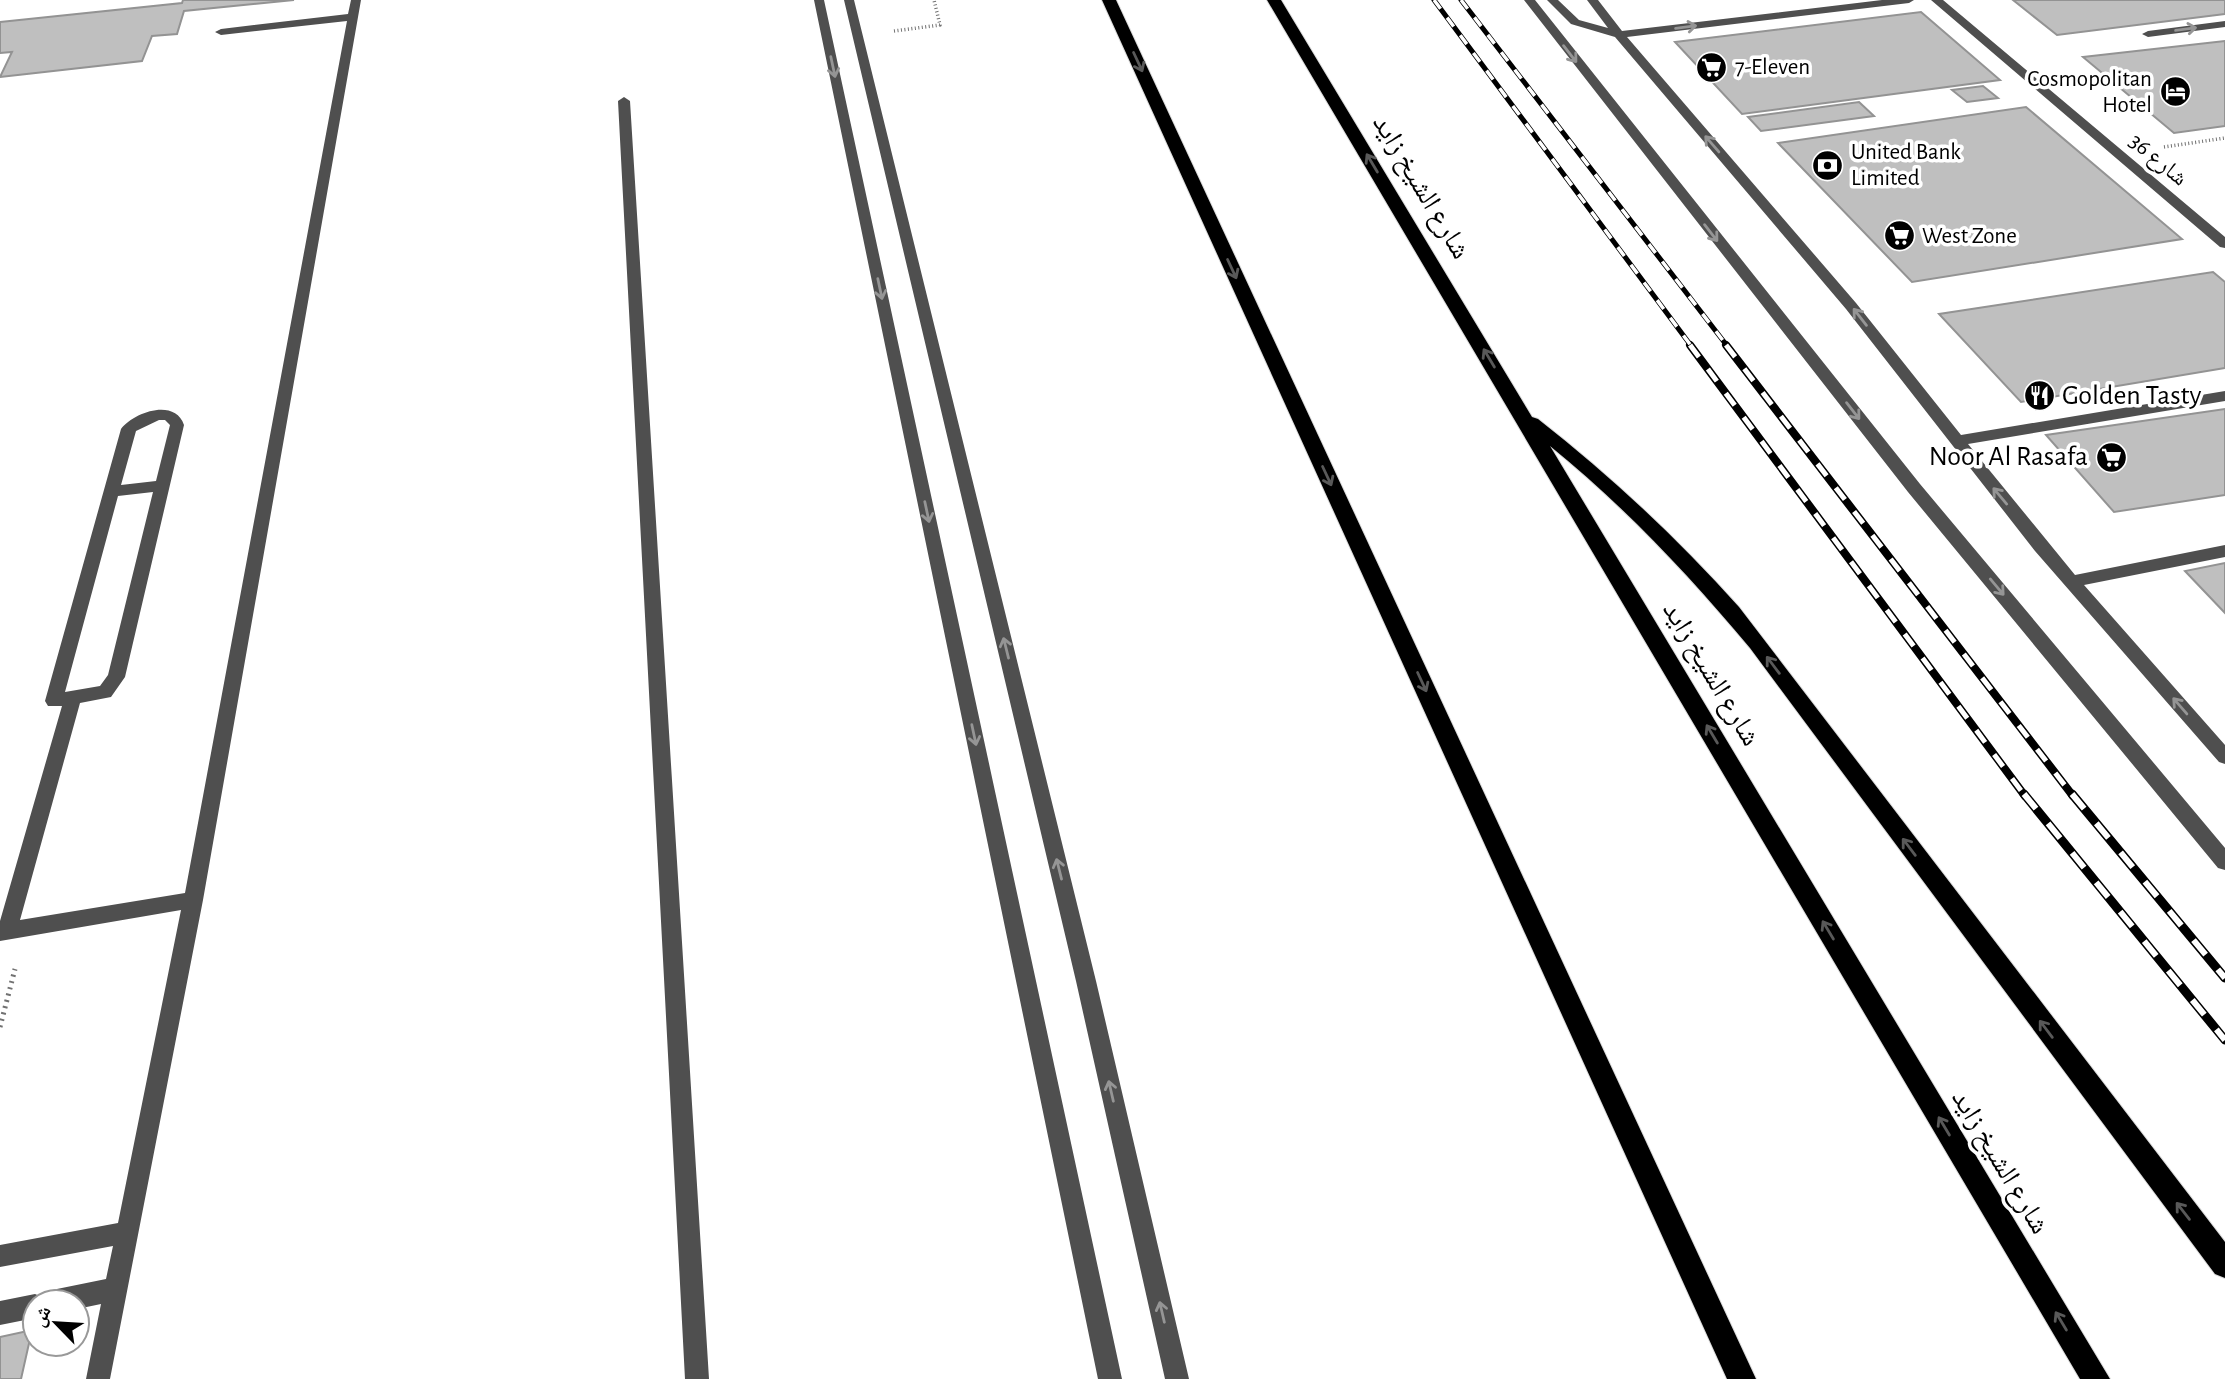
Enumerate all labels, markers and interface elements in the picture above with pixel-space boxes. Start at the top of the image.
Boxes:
one-way arrow [1674,20,1697,33]
one-way arrow [2174,22,2197,35]
one-way arrow [1562,45,1577,63]
supermarket icon: 7-Eleven [1695,50,1729,84]
one-way arrow [1131,51,1145,72]
one-way arrow [827,55,841,78]
place label: 7-Eleven [1735,56,1810,79]
place label: Cosmopolitan Hotel [2027,68,2152,117]
hotel icon: Cosmopolitan Hotel [2158,75,2192,109]
street label: شارع الشيخ زايد [1365,110,1475,265]
street label: شارع 36 [2123,129,2191,192]
one-way arrow [1704,135,1720,153]
place label: United Bank Limited [1851,141,1961,190]
bank icon: United Bank Limited [1811,148,1845,182]
one-way arrow [1365,153,1379,173]
supermarket icon: West Zone [1882,219,1916,253]
one-way arrow [1704,223,1719,241]
place label: West Zone [1922,225,2017,248]
one-way arrow [1226,258,1240,279]
one-way arrow [874,277,888,300]
one-way arrow [1852,308,1867,326]
one-way arrow [1482,348,1496,368]
restaurant icon: Golden Tasty [2022,379,2056,413]
place label: Golden Tasty [2062,382,2201,410]
one-way arrow [1845,401,1860,419]
supermarket icon: Noor Al Rasafa [2094,440,2128,474]
place label: Noor Al Rasafa [1929,443,2088,471]
one-way arrow [1321,464,1334,486]
one-way arrow [1992,487,2008,505]
one-way arrow [921,500,935,523]
one-way arrow [1988,578,2004,596]
street label: شارع الشيخ زايد [1655,597,1765,752]
one-way arrow [999,637,1012,660]
one-way arrow [1766,656,1780,675]
one-way arrow [1416,671,1429,693]
one-way arrow [2172,697,2188,715]
one-way arrow [968,723,982,746]
one-way arrow [1705,724,1718,745]
one-way arrow [1902,838,1917,857]
one-way arrow [1052,858,1065,881]
one-way arrow [1821,920,1835,940]
one-way arrow [2039,1020,2053,1039]
one-way arrow [1104,1080,1117,1103]
street label: شارع الشيخ زايد [1944,1085,2054,1240]
one-way arrow [1937,1116,1951,1136]
one-way arrow [2175,1202,2190,1220]
north arrow [21,1288,91,1358]
one-way arrow [1155,1302,1168,1324]
text: ش [29,1303,56,1330]
one-way arrow [2054,1311,2068,1331]

